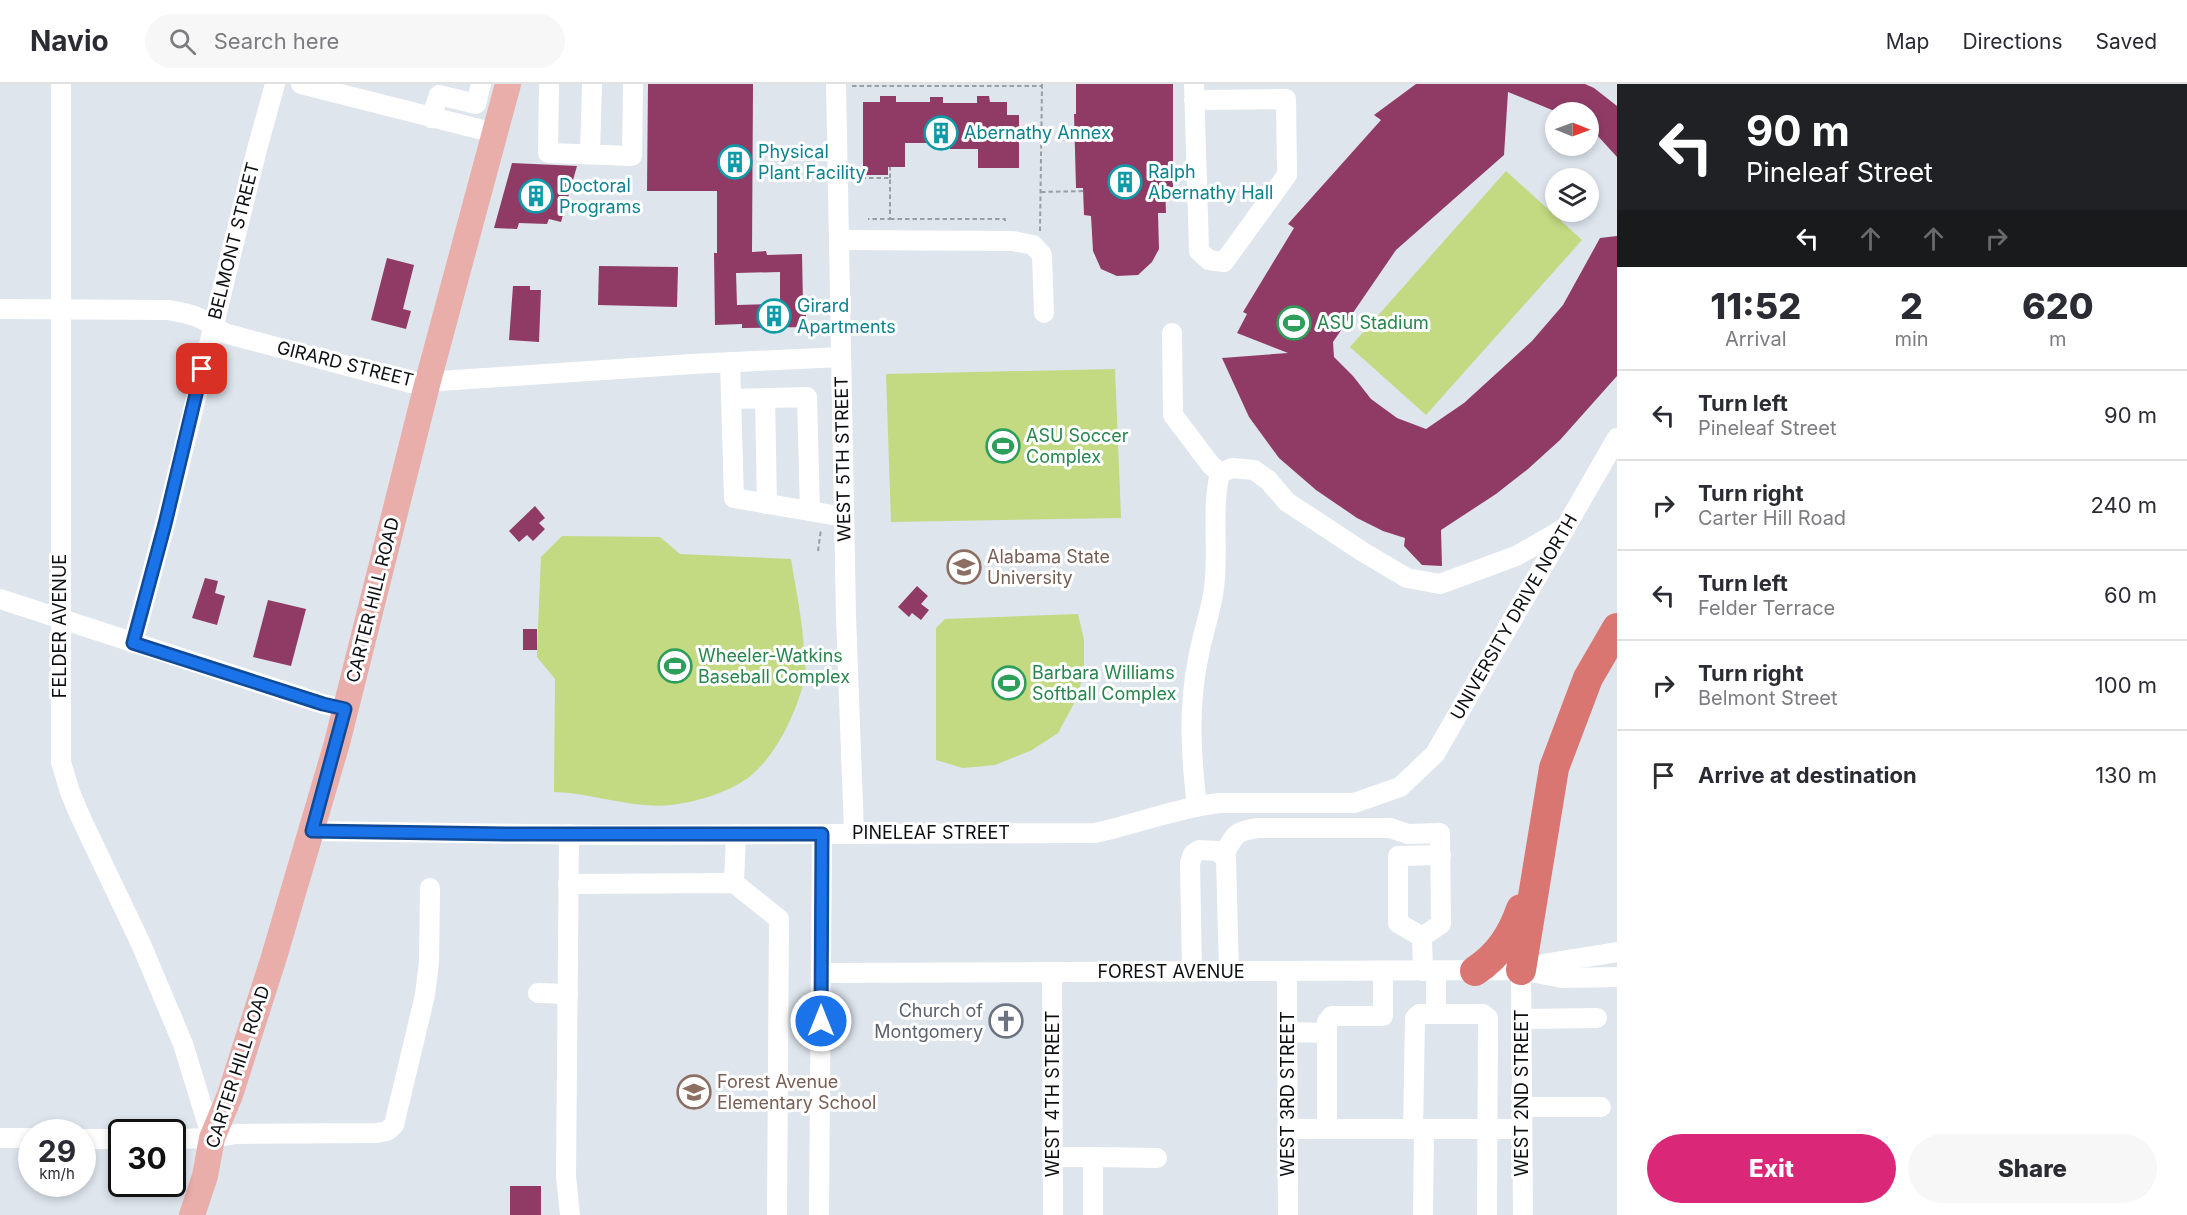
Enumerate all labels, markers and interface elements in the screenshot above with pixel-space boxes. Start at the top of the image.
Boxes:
search box [145,14,565,68]
text: Navio [30,24,109,58]
icon: search [166,25,199,58]
text: Search here [214,28,339,54]
text: Map [1886,29,1929,54]
text: Directions [1962,29,2063,54]
text: Saved [2096,29,2157,54]
north arrow [1545,102,1599,156]
map controls [1545,102,1599,222]
text: 90 m [1746,105,1850,156]
icon: left [1647,108,1725,186]
building icon: Abernathy Annex [923,115,959,151]
place label: Abernathy Annex [964,122,1111,143]
place label: Physical Plant Facility [758,141,866,183]
building icon: Physical Plant Facility [717,144,753,180]
text: Pineleaf Street [1746,156,1933,189]
street label: BELMONT STREET [204,160,263,322]
place label: Ralph Abernathy Hall [1148,161,1273,203]
building icon: Ralph Abernathy Hall [1107,164,1143,200]
button: layers [1545,168,1599,222]
place label: Doctoral Programs [559,175,641,217]
building icon: Doctoral Programs [518,178,554,214]
icon: left [1791,222,1824,255]
icon: ahead [1854,222,1887,255]
icon: ahead [1917,222,1950,255]
icon: right [1980,222,2013,255]
text: 11:52 [1710,284,1801,328]
text: 2 [1900,284,1923,328]
text: 620 [2022,284,2094,328]
place label: Girard Apartments [797,295,896,337]
building icon: Girard Apartments [756,298,792,334]
sports icon: ASU Stadium [1276,305,1312,341]
place label: ASU Stadium [1317,312,1429,333]
text: Arrival [1725,327,1787,351]
text: min [1895,327,1929,351]
text: m [2049,327,2067,351]
street label: GIRARD STREET [275,336,416,391]
pin [176,343,227,394]
icon: arrive [185,352,218,385]
street label: WEST 5TH STREET [831,376,854,542]
text: Turn left [1698,390,1788,416]
icon: left [1647,399,1680,432]
text: 90 m [2104,402,2157,428]
text: Pineleaf Street [1698,416,1837,440]
place label: ASU Soccer Complex [1026,425,1129,467]
sports icon: ASU Soccer Complex [985,428,1021,464]
text: Turn right [1698,480,1804,506]
icon: right [1647,489,1680,522]
text: 240 m [2090,492,2157,518]
text: Carter Hill Road [1698,506,1846,530]
street label: UNIVERSITY DRIVE NORTH [1446,510,1581,723]
street label: CARTER HILL ROAD [342,515,403,685]
place label: Alabama State University [987,546,1110,588]
school or university icon: Alabama State University [946,549,982,585]
street label: FELDER AVENUE [49,554,70,698]
text: Turn left [1698,570,1788,596]
icon: left [1647,579,1680,612]
text: 60 m [2104,582,2157,608]
text: Felder Terrace [1698,596,1835,620]
place label: Wheeler-Watkins Baseball Complex [698,645,850,687]
sports icon: Wheeler-Watkins Baseball Complex [657,648,693,684]
text: Turn right [1698,660,1804,686]
place label: Barbara Williams Softball Complex [1032,662,1177,704]
sports icon: Barbara Williams Softball Complex [991,665,1027,701]
icon: right [1647,669,1680,702]
text: 100 m [2095,672,2157,698]
text: Belmont Street [1698,686,1838,710]
icon: arrive [1647,759,1680,792]
text: Arrive at destination [1698,762,1917,788]
text: 130 m [2095,762,2157,788]
street label: PINELEAF STREET [852,822,1010,843]
street label: FOREST AVENUE [1097,961,1245,982]
street label: CARTER HILL ROAD [201,983,274,1151]
position arrow [789,989,853,1053]
place label: Church of Montgomery [874,1000,983,1042]
church icon: Church of Montgomery [988,1003,1024,1039]
street label: WEST 2ND STREET [1511,1009,1532,1177]
street label: WEST 4TH STREET [1042,1011,1063,1177]
street label: WEST 3RD STREET [1277,1011,1298,1177]
place label: Forest Avenue Elementary School [717,1071,876,1113]
school or university icon: Forest Avenue Elementary School [676,1074,712,1110]
speed limit sign: 30 [108,1119,186,1197]
text: 29 [38,1133,76,1169]
button: Exit [1647,1134,1896,1203]
button: Share [1908,1134,2157,1203]
text: km/h [39,1164,75,1183]

